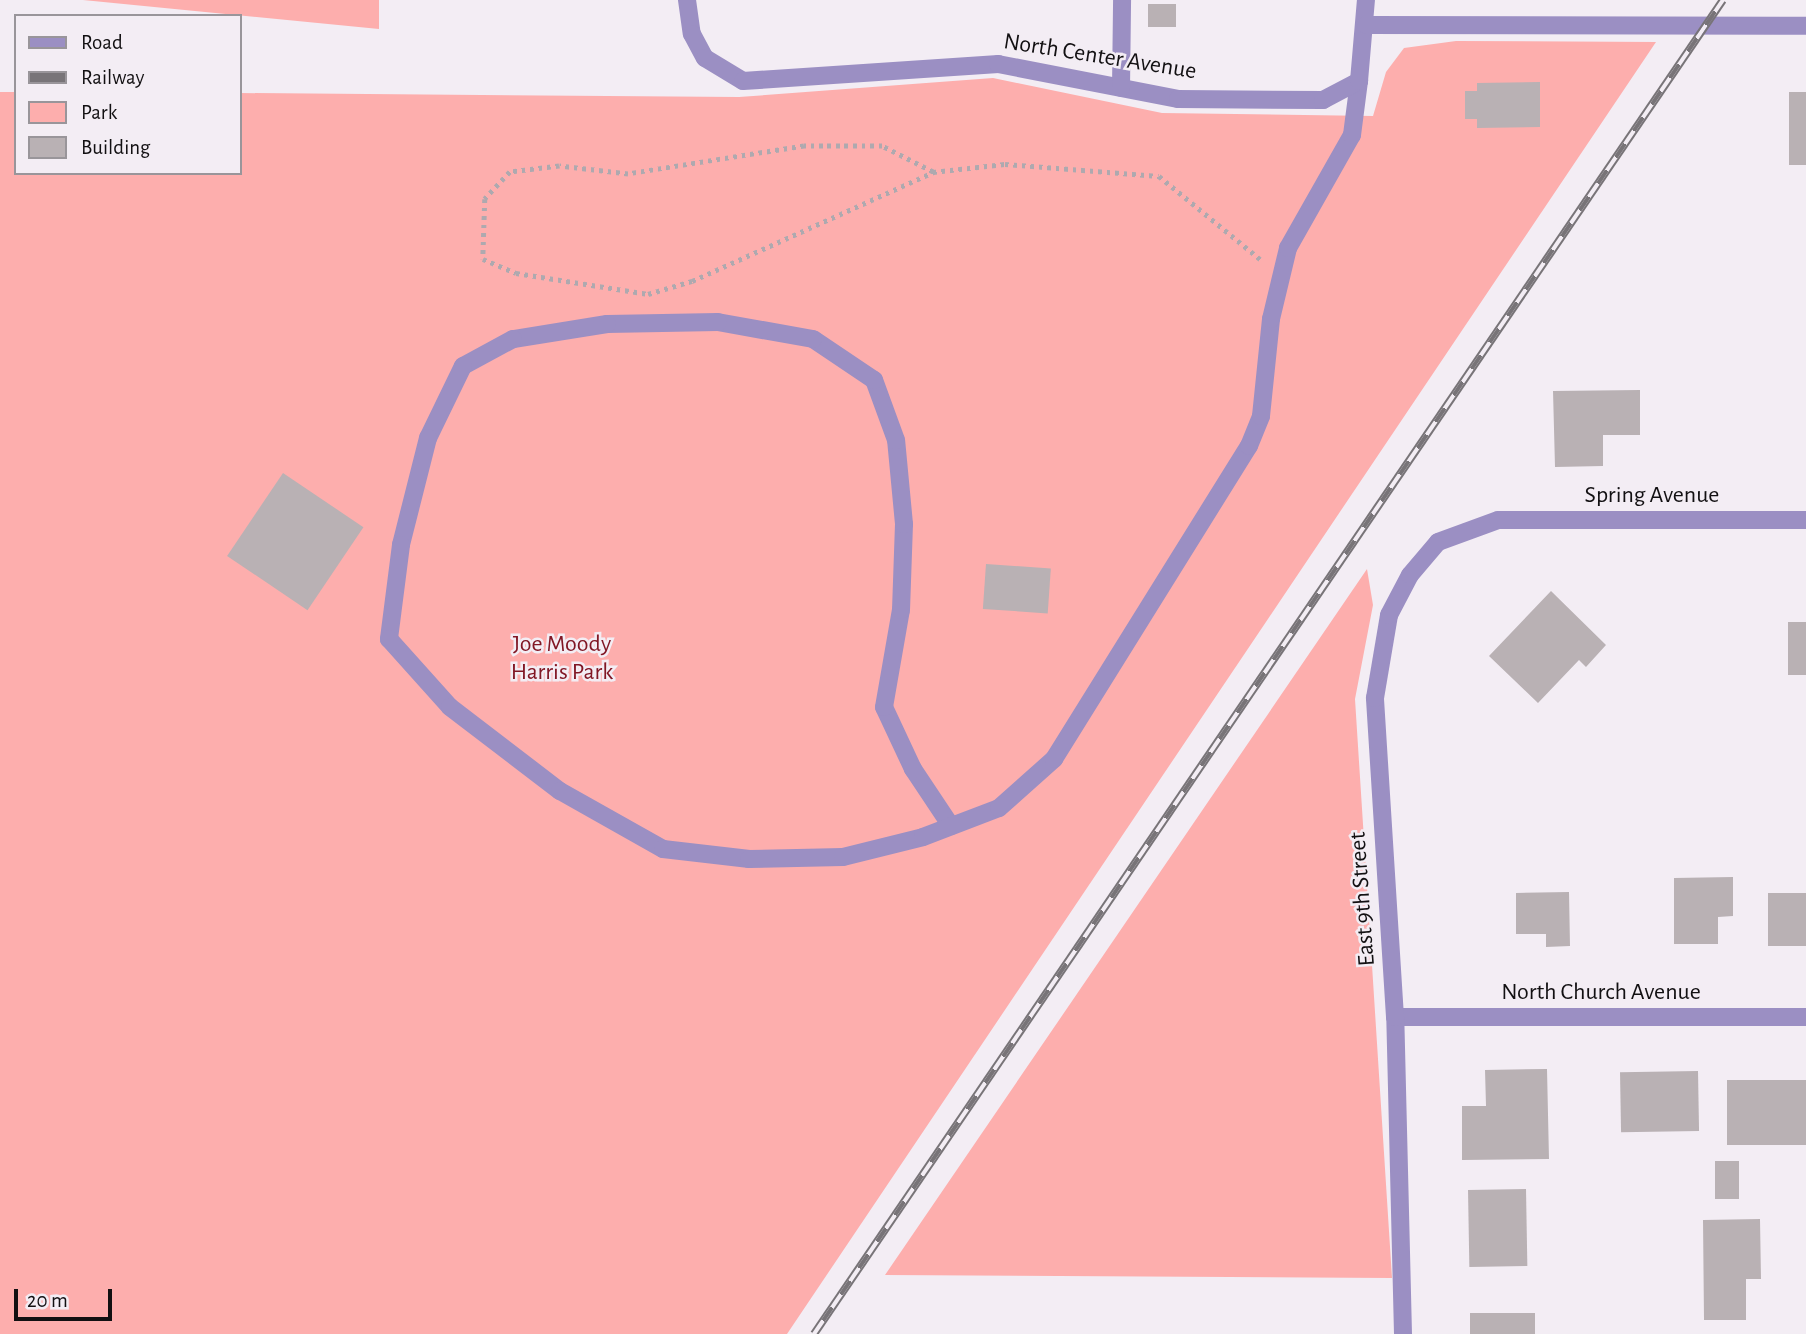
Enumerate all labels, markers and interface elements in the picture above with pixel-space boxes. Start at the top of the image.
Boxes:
legend [14,14,242,175]
street label: North Center Avenue [1002,28,1198,86]
text: Road [81,32,123,53]
text: Railway [81,67,144,88]
text: Park [81,102,117,123]
text: Building [81,137,150,158]
street label: Spring Avenue [1585,482,1719,510]
park label: Joe Moody Harris Park [511,631,613,687]
street label: East 9th Street [1344,831,1382,967]
street label: North Church Avenue [1501,979,1701,1007]
scale bar [18,1274,116,1318]
text: 20 m [27,1290,68,1311]

